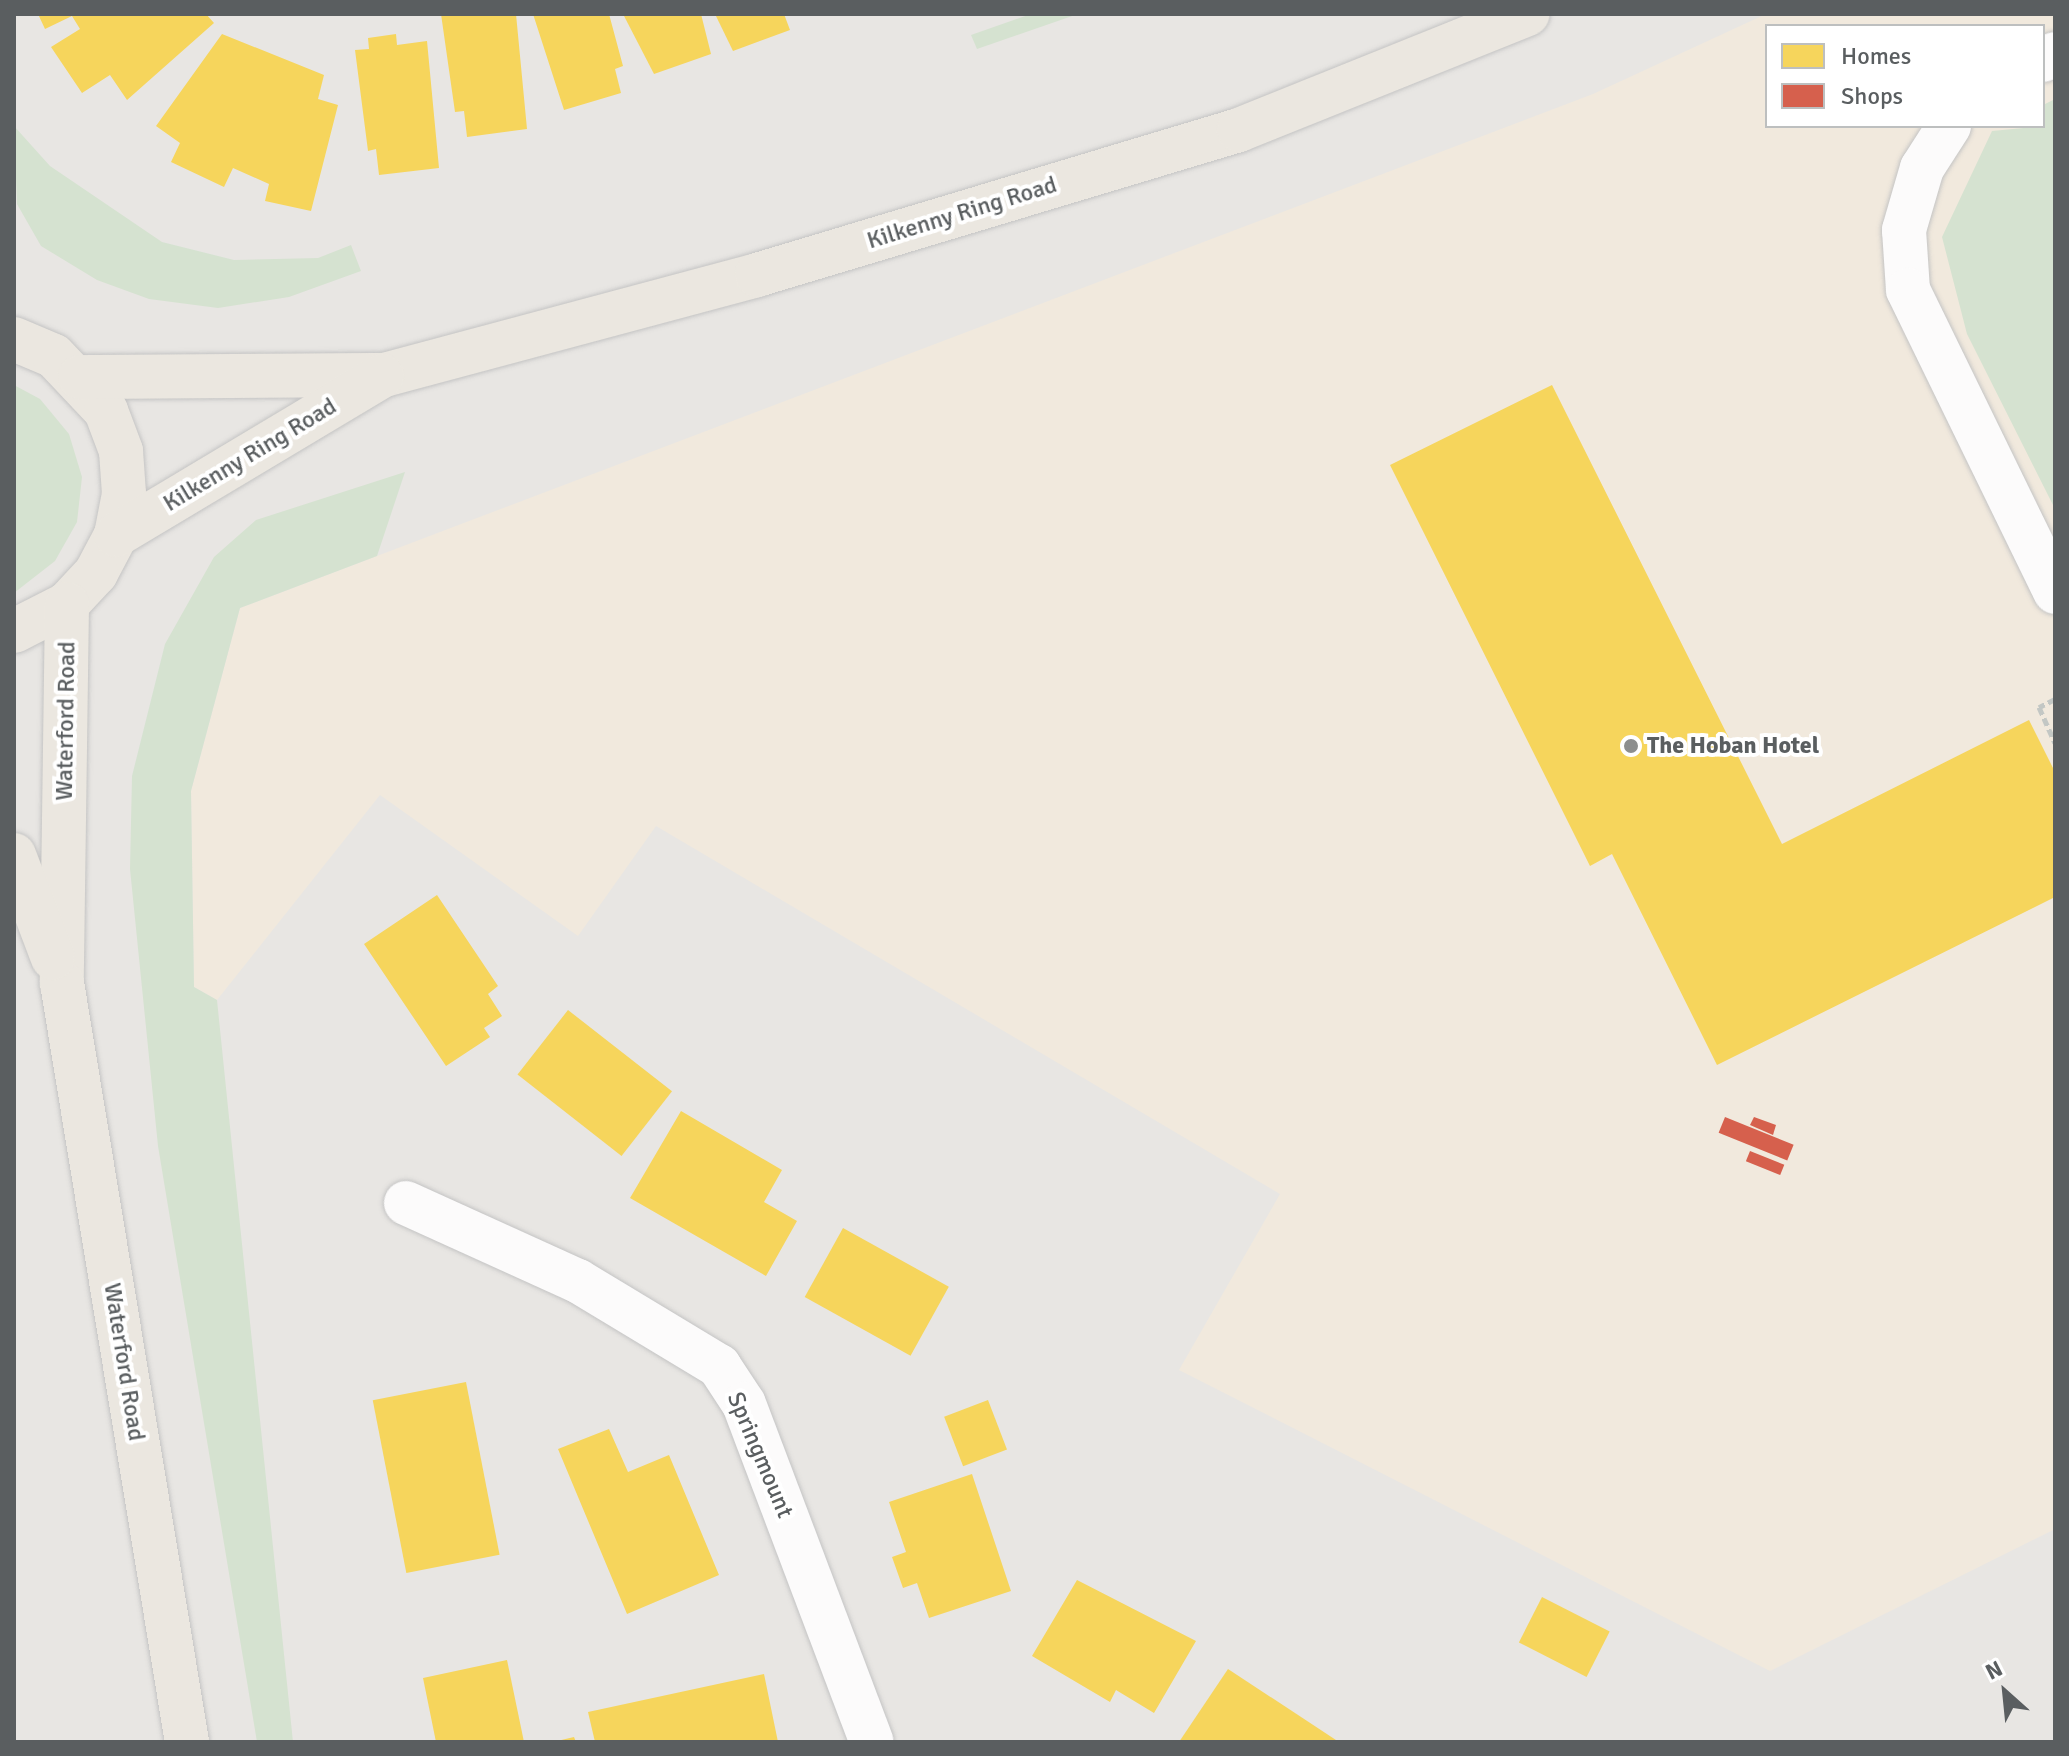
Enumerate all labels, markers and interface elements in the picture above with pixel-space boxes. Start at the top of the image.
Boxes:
legend [1765,24,2045,128]
text: Homes [1841,41,1911,71]
text: Shops [1841,81,1903,111]
street label: Kilkenny Ring Road [864,170,1060,256]
street label: Kilkenny Ring Road [158,392,342,518]
street label: Waterford Road [50,641,82,801]
place label: The Hoban Hotel [1647,732,1819,760]
marker: The Hoban Hotel [1622,737,1640,755]
street label: Waterford Road [97,1281,151,1443]
street label: Springmount [721,1388,799,1522]
north arrow [1965,1652,2045,1732]
text: N [1981,1655,2007,1686]

